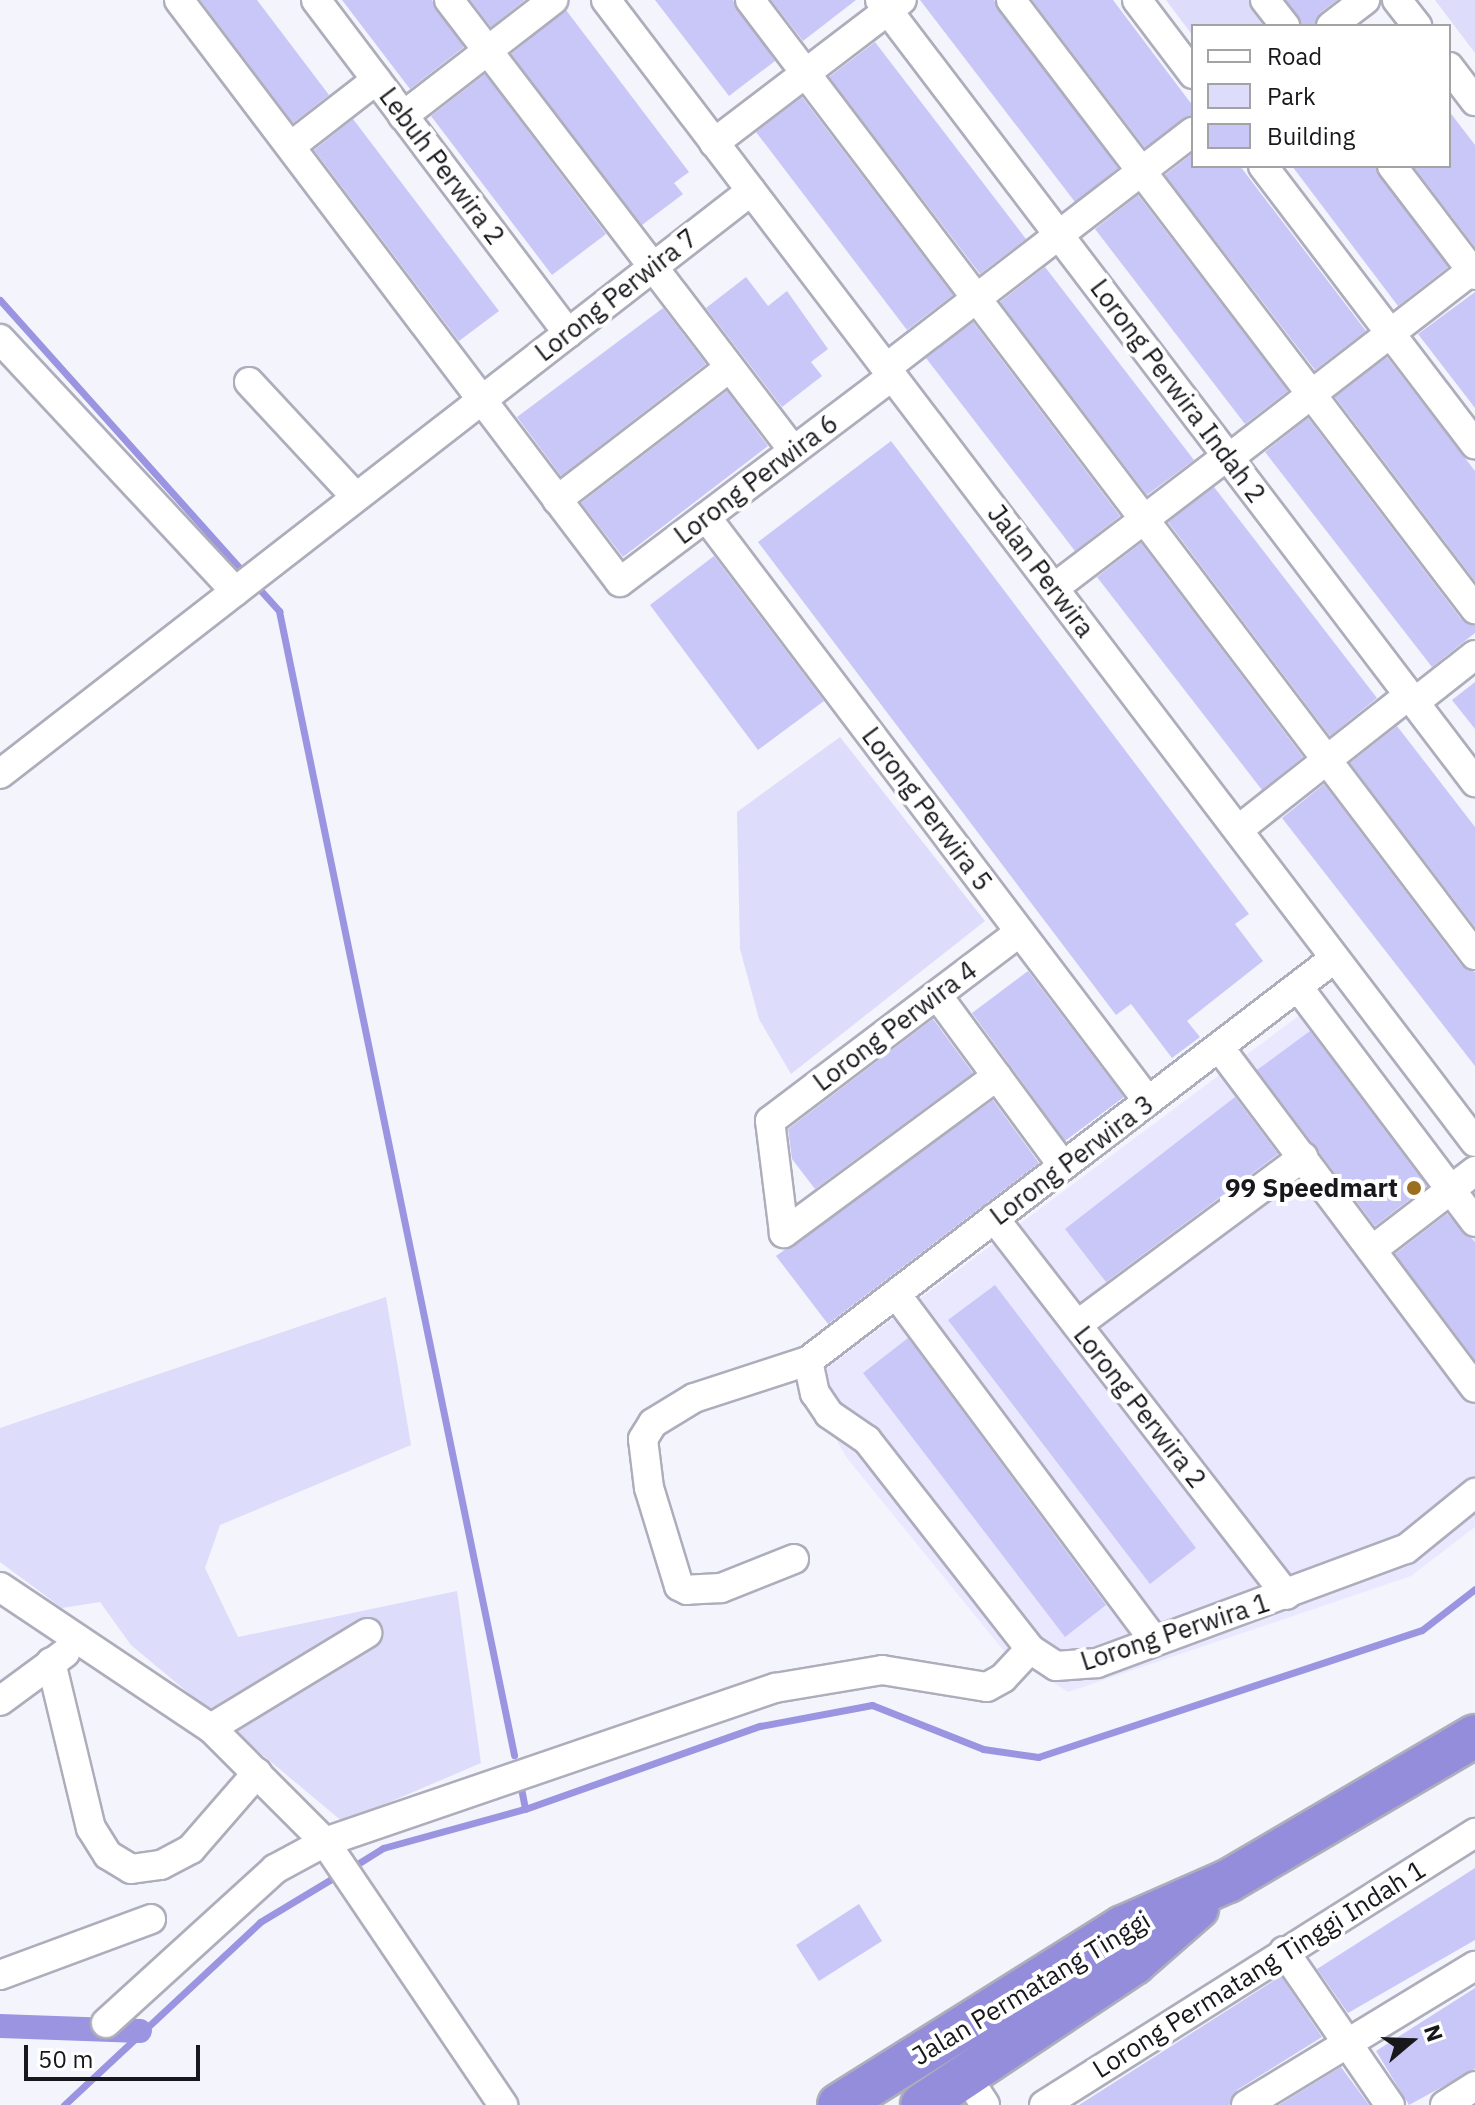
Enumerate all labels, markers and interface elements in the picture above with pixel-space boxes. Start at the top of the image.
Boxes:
legend [1191,24,1451,168]
text: Road [1267,40,1322,72]
text: Park [1267,80,1316,112]
street label: Lebuh Perwira 2 [373,81,511,251]
text: Building [1267,120,1355,152]
street label: Lorong Perwira 7 [529,222,703,368]
street label: Lorong Perwira Indah 2 [1084,273,1272,509]
street label: Lorong Perwira 6 [668,407,844,551]
street label: Jalan Perwira [981,499,1101,643]
street label: Lorong Perwira 5 [855,721,999,897]
street label: Lorong Perwira 4 [807,954,983,1098]
street label: Lorong Perwira 3 [984,1088,1160,1232]
place label: 99 Speedmart [1225,1172,1398,1204]
marker: 99 Speedmart [1405,1179,1423,1197]
street label: Lorong Perwira 2 [1067,1320,1213,1494]
street label: Lorong Perwira 1 [1077,1587,1273,1677]
street label: Lorong Permatang Tinggi Indah 1 [1087,1853,1431,2085]
street label: Jalan Permatang Tinggi [906,1904,1156,2072]
north arrow [1371,2001,1451,2081]
text: N [1418,2021,1450,2045]
scale bar [28,2029,204,2079]
text: 50 m [38,2043,93,2075]

